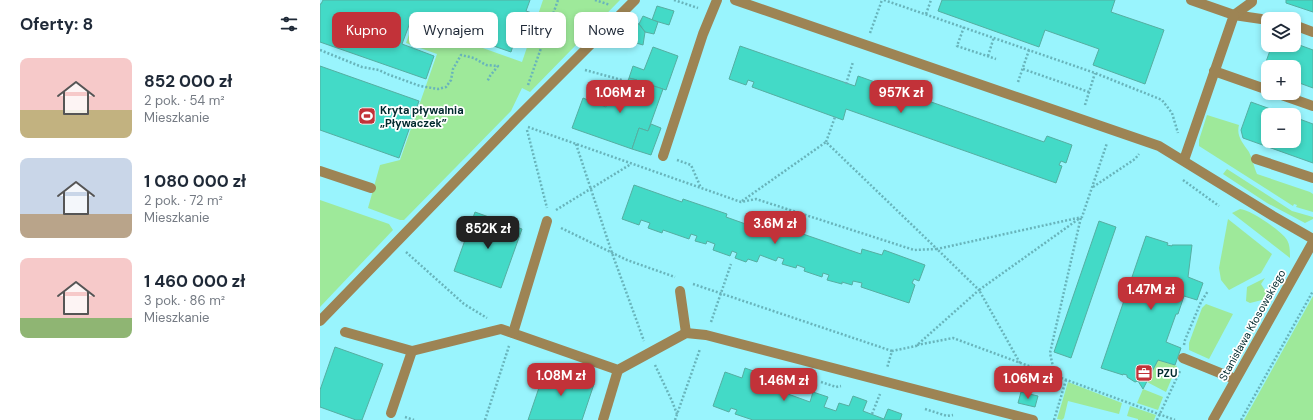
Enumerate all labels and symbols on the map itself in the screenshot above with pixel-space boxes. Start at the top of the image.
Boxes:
pin: 1.06M zł [579,80,661,114]
pin: 957K zł [864,80,938,114]
place label: Kryta pływalnia „Pływaczek” [380,103,464,130]
sports icon: Kryta pływalnia „Pływaczek” [357,106,377,126]
pin: 3.6M zł [738,211,812,245]
pin: 852K zł [451,216,525,250]
street label: Stanisława Kłosowskiego [1216,267,1288,383]
pin: 1.47M zł [1110,277,1192,311]
pin: 1.08M zł [520,363,602,397]
office icon: PZU [1134,363,1154,383]
pin: 1.06M zł [987,366,1069,400]
place label: PZU [1157,366,1177,380]
pin: 1.46M zł [743,368,825,402]

